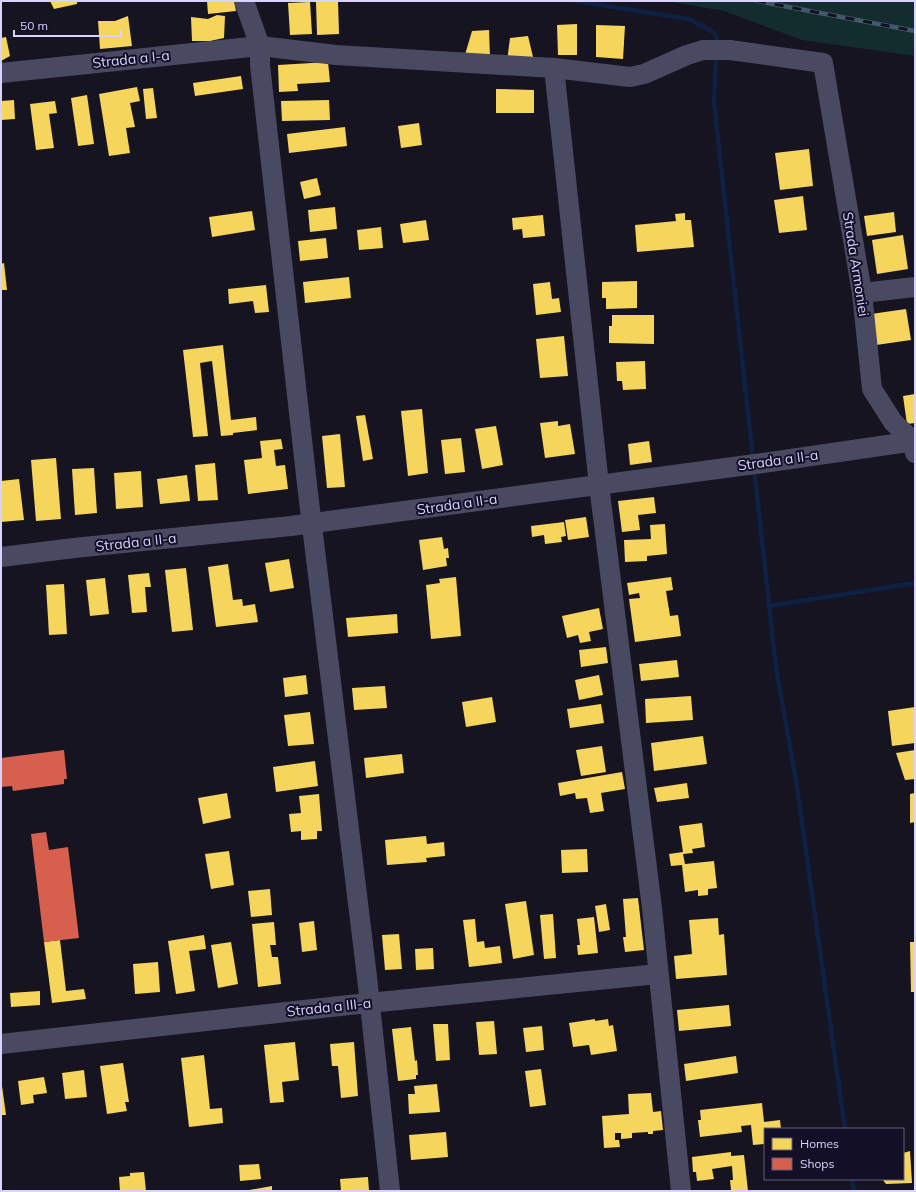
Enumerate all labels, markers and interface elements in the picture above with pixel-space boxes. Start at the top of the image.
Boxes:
scale bar [14,12,121,38]
text: 50 m [20,18,48,33]
street label: Strada a I-a [91,46,171,72]
street label: Strada Armoniei [839,210,873,318]
street label: Strada a II-a [737,445,819,475]
street label: Strada a II-a [416,489,498,519]
street label: Strada a II-a [95,529,177,555]
street label: Strada a III-a [286,994,372,1020]
legend [764,1128,904,1180]
text: Homes [800,1136,839,1151]
text: Shops [800,1156,835,1171]

